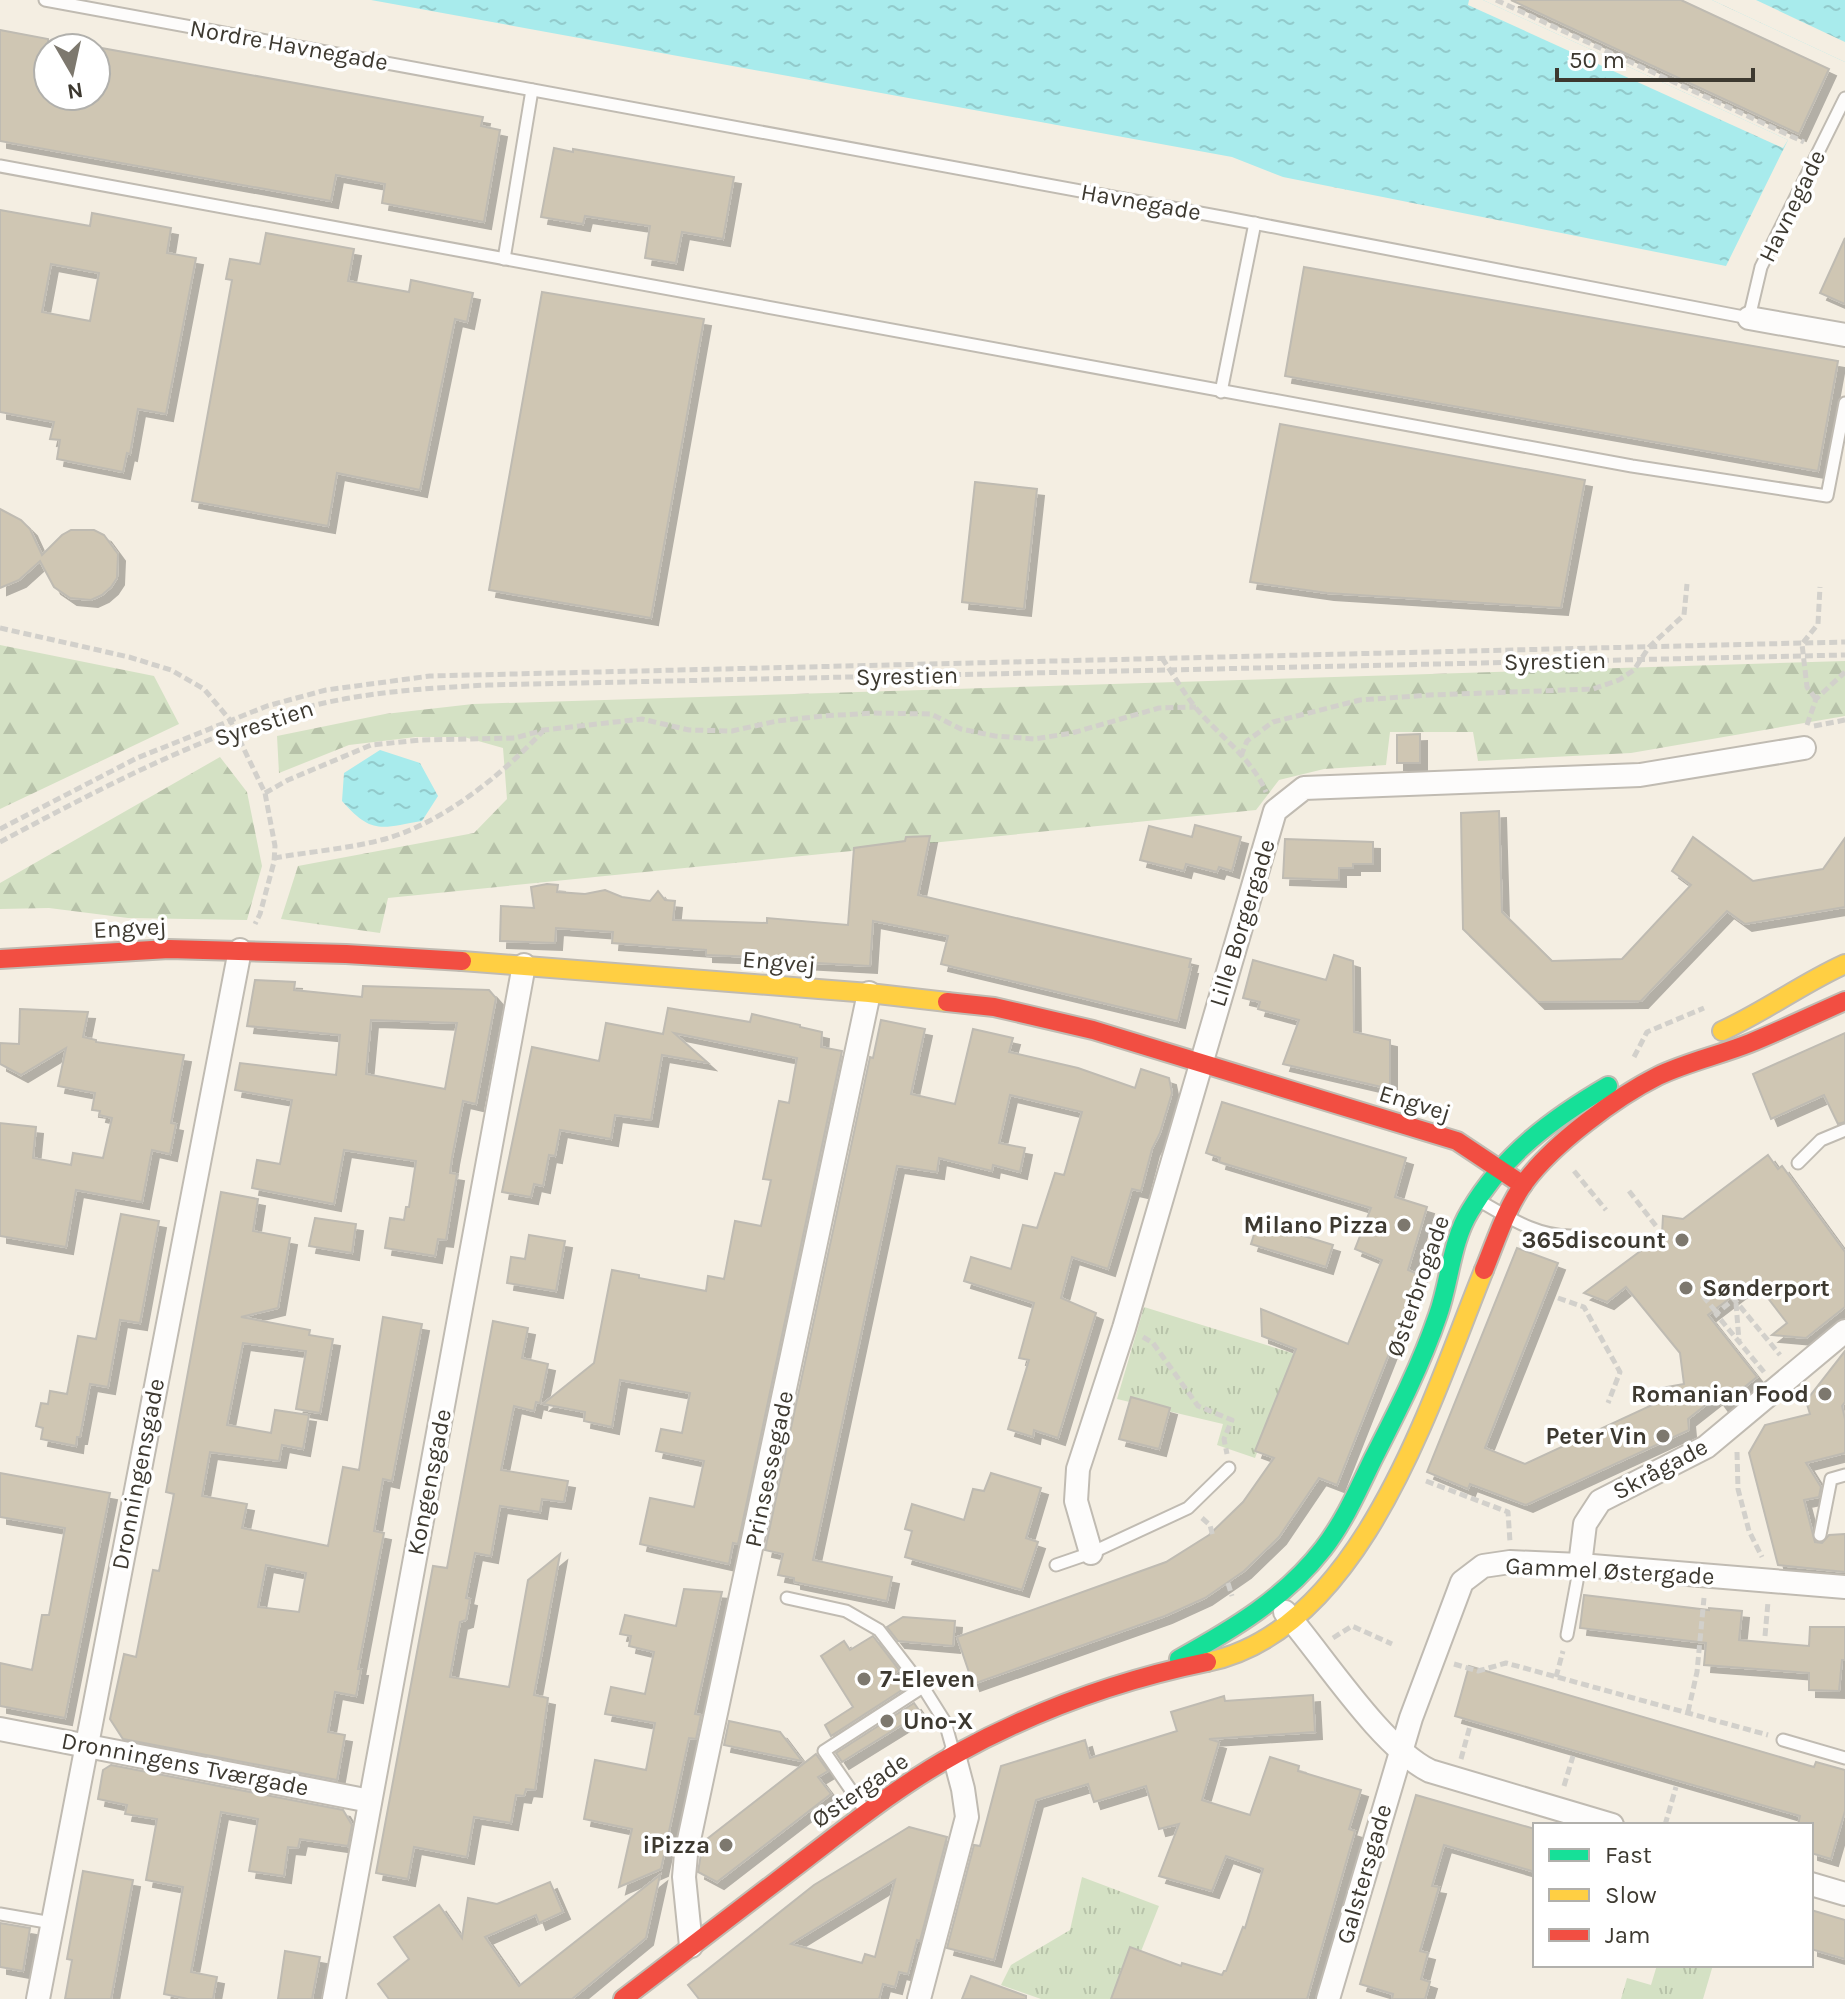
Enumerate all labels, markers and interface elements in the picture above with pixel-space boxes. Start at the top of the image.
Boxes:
street label: Nordre Havnegade [188,14,390,76]
north arrow [32,32,112,112]
scale bar [1557,32,1753,82]
text: 50 m [1569,46,1625,74]
text: N [65,77,85,105]
street label: Havnegade [1753,145,1831,267]
street label: Havnegade [1079,178,1203,226]
street label: Syrestien [1504,646,1606,676]
street label: Syrestien [856,661,958,691]
street label: Syrestien [211,694,317,752]
street label: Lille Borgergade [1203,836,1281,1010]
street label: Engvej [93,912,167,944]
street label: Engvej [741,945,817,979]
street label: Engvej [1376,1079,1454,1127]
place label: Milano Pizza [1244,1211,1388,1239]
street label: Østerbrogade [1381,1212,1455,1360]
marker: Milano Pizza [1395,1216,1413,1234]
place label: 365discount [1522,1226,1666,1254]
marker: 365discount [1673,1231,1691,1249]
place label: Sønderport [1702,1274,1830,1302]
marker: Sønderport [1677,1279,1695,1297]
street label: Dronningensgade [106,1376,170,1572]
place label: Romanian Food [1631,1380,1809,1408]
marker: Romanian Food [1816,1385,1834,1403]
street label: Prinsessegade [739,1388,799,1550]
street label: Kongensgade [401,1406,457,1558]
place label: Peter Vin [1545,1422,1647,1450]
marker: Peter Vin [1654,1427,1672,1445]
street label: Skrågade [1608,1432,1712,1506]
street label: Gammel Østergade [1505,1552,1715,1590]
place label: 7-Eleven [880,1665,975,1693]
marker: 7-Eleven [855,1670,873,1688]
place label: Uno-X [903,1707,973,1735]
marker: Uno-X [878,1712,896,1730]
street label: Dronningens Tværgade [59,1726,311,1802]
street label: Østergade [806,1747,914,1833]
street label: Galstersgade [1331,1801,1397,1947]
legend [1533,1823,1813,1967]
place label: iPizza [643,1831,710,1859]
marker: iPizza [717,1836,735,1854]
text: Fast [1605,1841,1652,1869]
text: Slow [1605,1881,1657,1909]
text: Jam [1605,1921,1650,1949]

